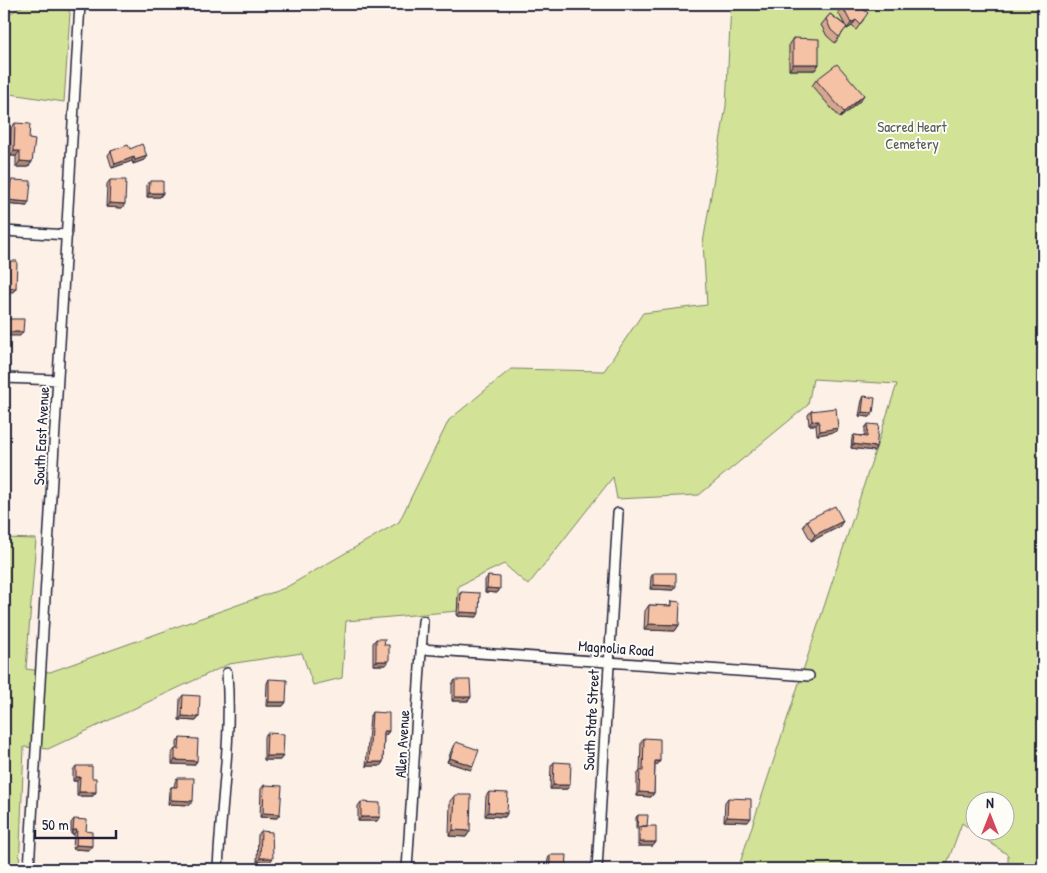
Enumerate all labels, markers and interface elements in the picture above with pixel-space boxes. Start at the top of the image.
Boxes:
park label: Sacred Heart Cemetery [877,116,948,154]
street label: South East Avenue [28,386,54,486]
street label: Magnolia Road [578,635,655,661]
street label: South State Street [578,668,604,771]
street label: Allen Avenue [390,709,414,779]
north arrow [964,790,1014,840]
text: N [986,793,994,812]
scale bar [35,808,116,840]
text: 50 m [42,814,69,835]

